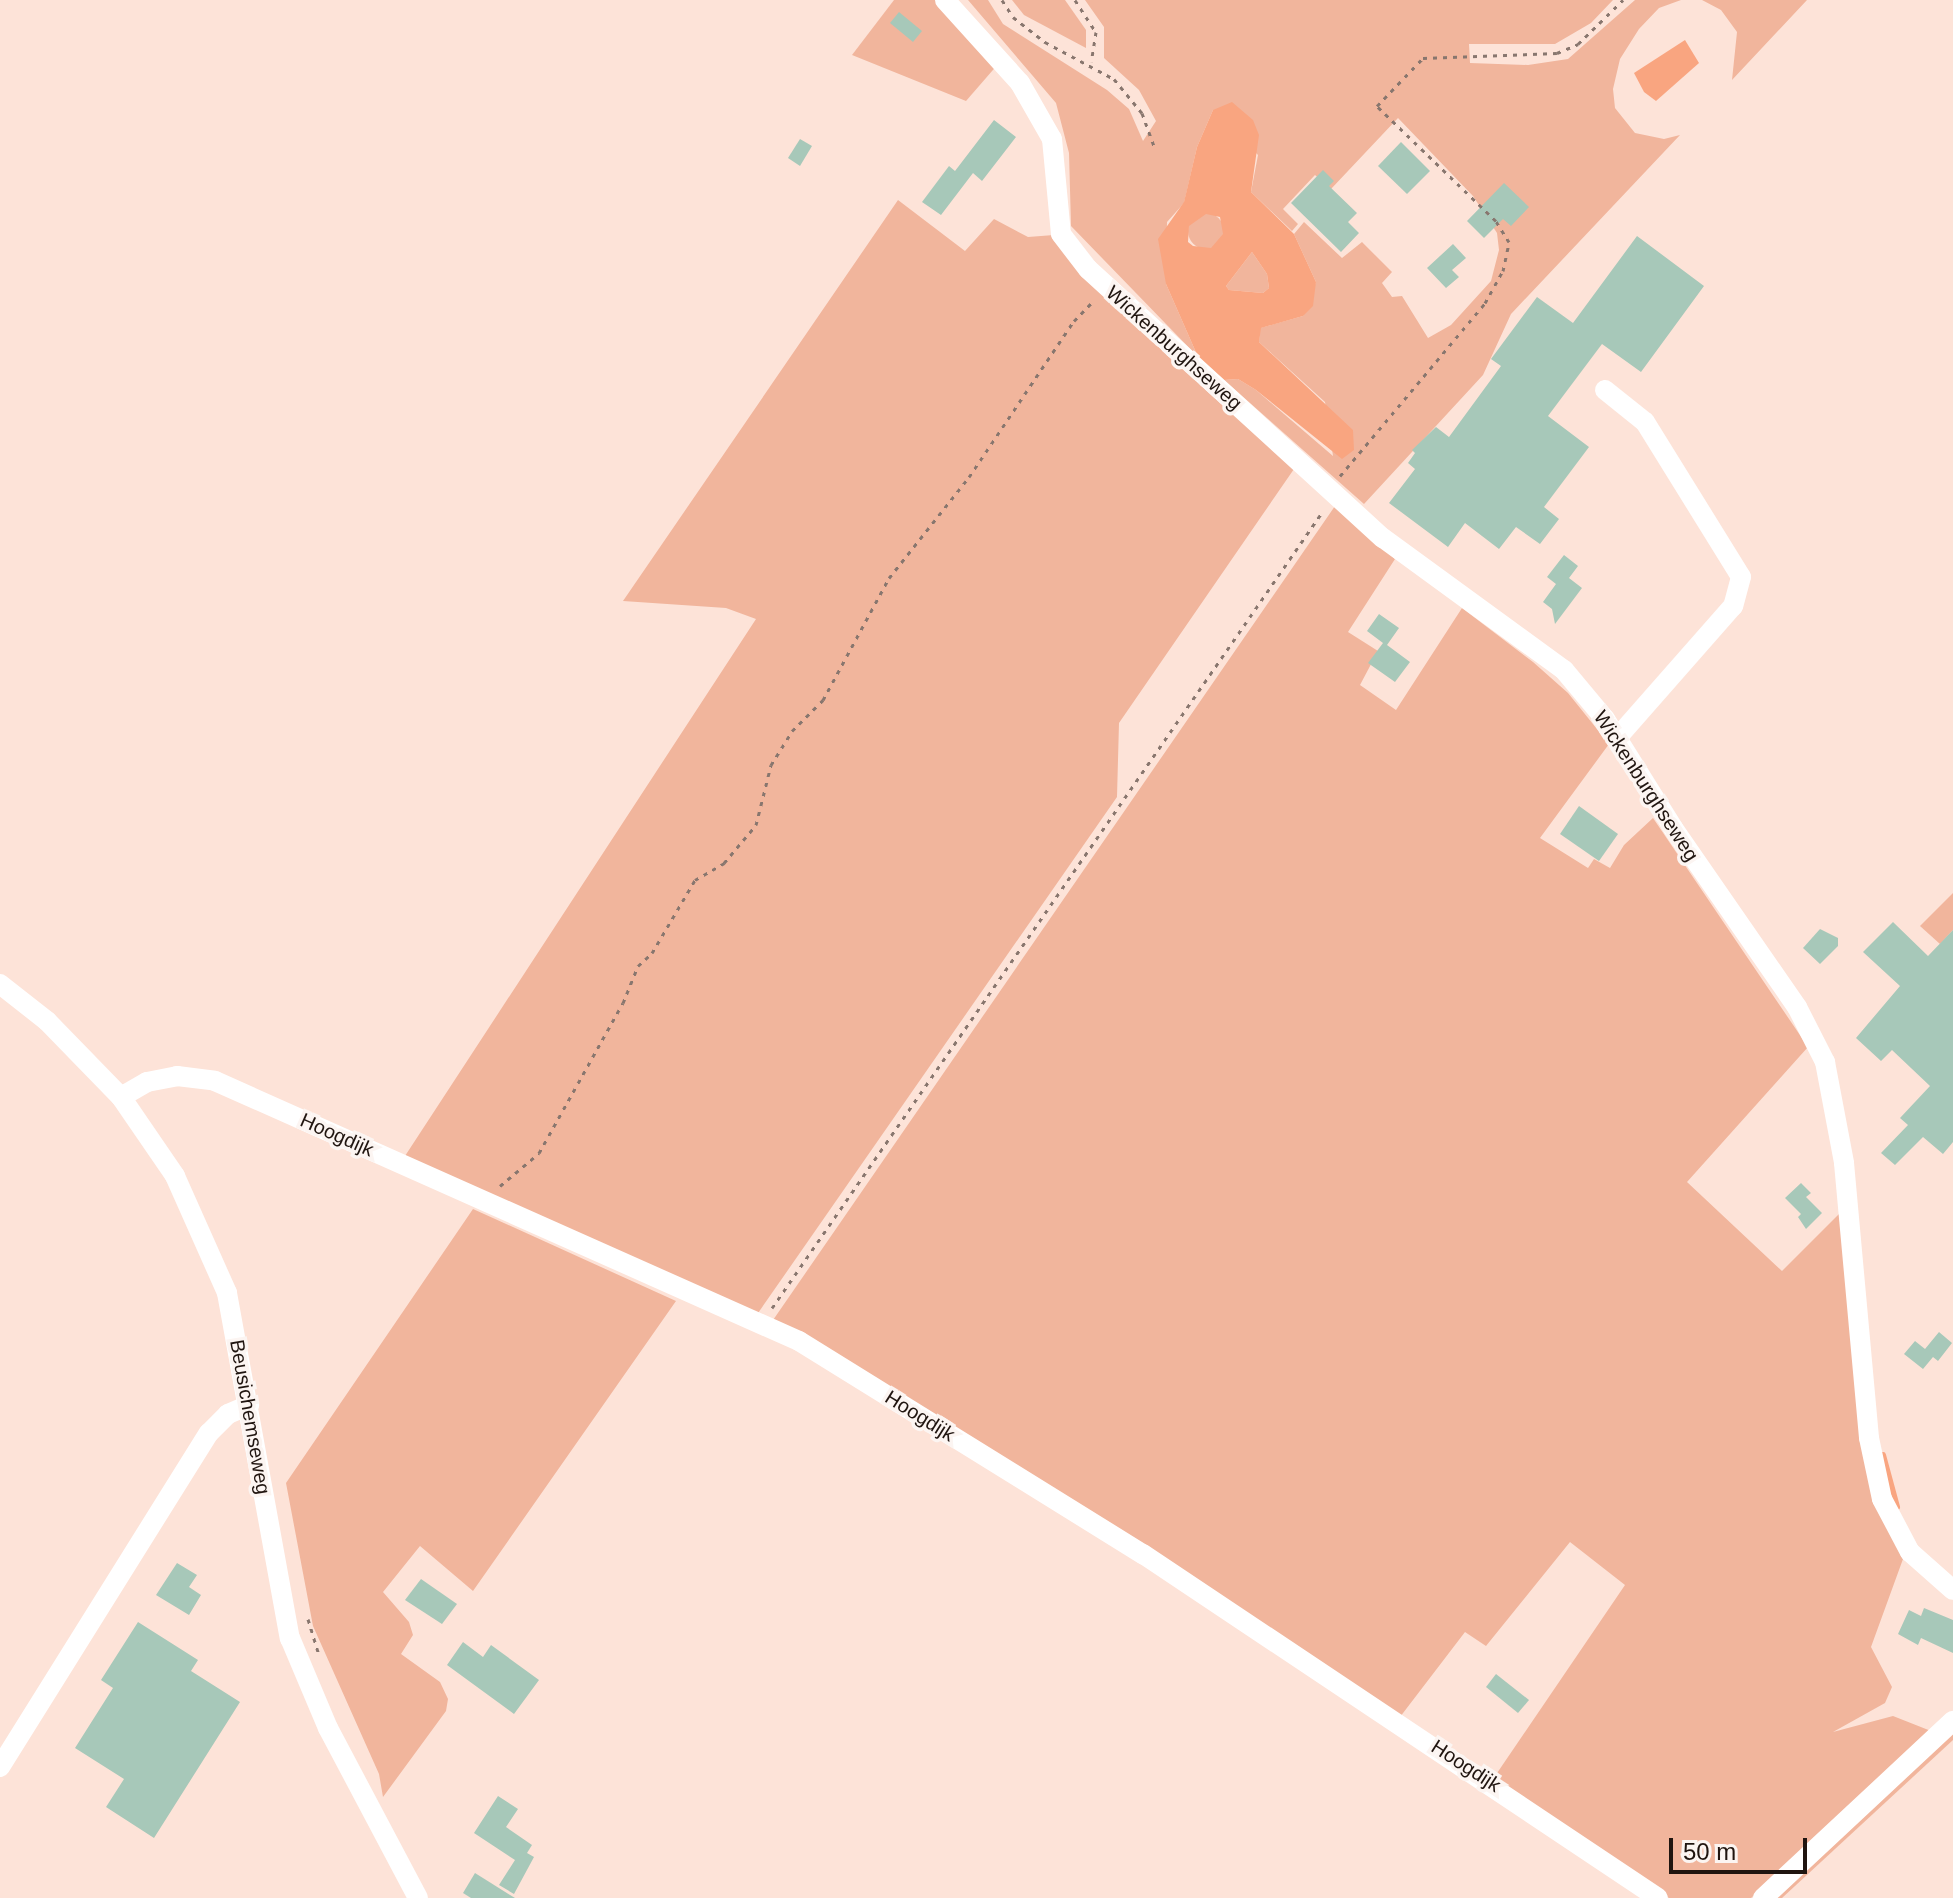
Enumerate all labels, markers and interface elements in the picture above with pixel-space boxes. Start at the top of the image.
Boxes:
street label: Wickenburghseweg [1101,281,1247,415]
street label: Wickenburghseweg [1588,706,1704,866]
street label: Hoogdijk [297,1108,377,1162]
street label: Beusichemseweg [225,1338,275,1496]
street label: Hoogdijk [881,1385,959,1447]
street label: Hoogdijk [1427,1735,1505,1797]
scale bar [1673,1822,1811,1872]
text: 50 m [1683,1838,1736,1865]

